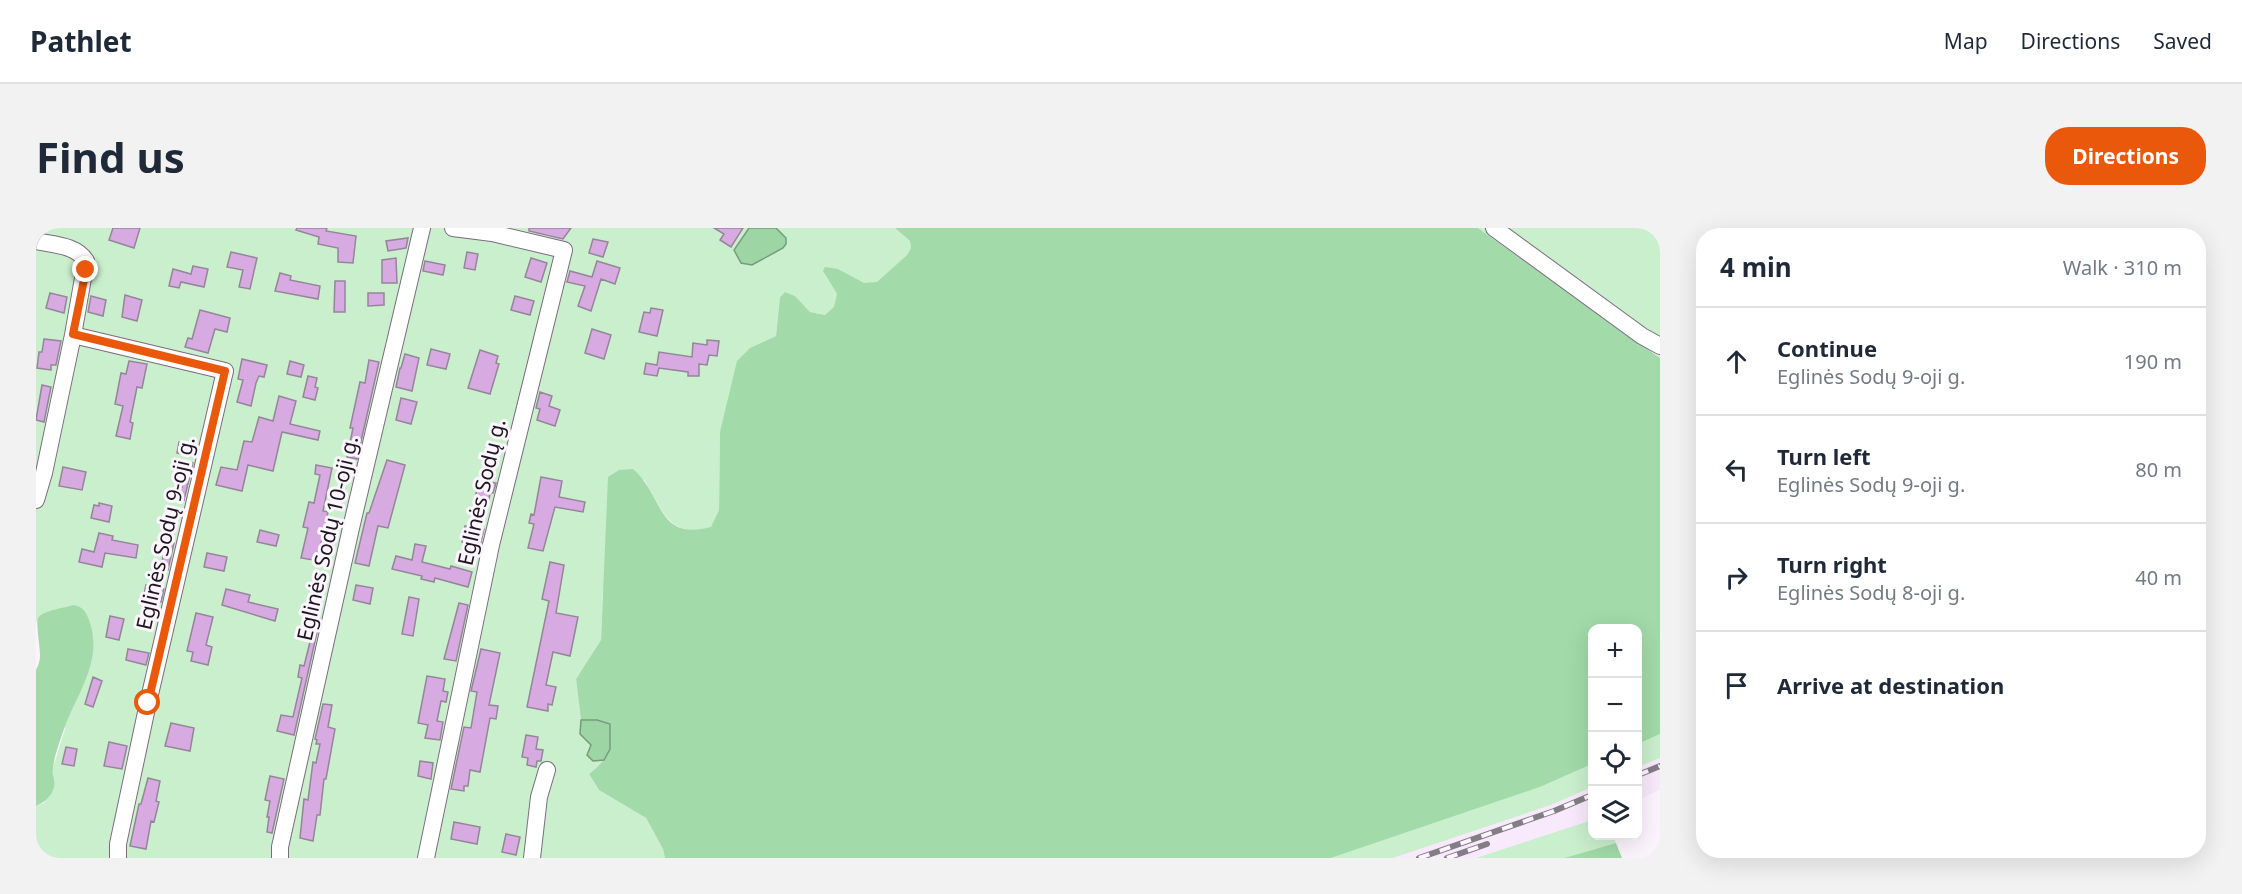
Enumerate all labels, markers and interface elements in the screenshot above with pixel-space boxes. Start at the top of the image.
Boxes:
text: Pathlet [30,22,132,60]
text: Map [1944,27,1988,55]
text: Directions [2021,27,2120,55]
text: Saved [2153,27,2212,55]
button: Directions [2045,127,2206,185]
text: Find us [36,128,185,185]
text: 4 min [1720,249,1792,285]
text: Walk · 310 m [2063,254,2182,281]
route end [72,256,98,282]
text: Continue [1777,333,1877,363]
icon: ahead [1720,345,1753,378]
text: 190 m [2124,348,2182,375]
text: Eglinės Sodų 9-oji g. [1777,363,1965,390]
street label: Eglinės Sodų g. [450,416,512,568]
street label: Eglinės Sodų 10-oji g. [290,433,364,643]
street label: Eglinės Sodų 9-oji g. [129,434,201,632]
text: Turn left [1777,441,1871,471]
icon: left [1720,453,1753,486]
text: 80 m [2135,456,2182,483]
text: Eglinės Sodų 9-oji g. [1777,471,1965,498]
text: Turn right [1777,549,1887,579]
icon: right [1720,561,1753,594]
text: 40 m [2135,564,2182,591]
text: Eglinės Sodų 8-oji g. [1777,579,1965,606]
map controls [1588,624,1642,840]
button: + [1588,624,1642,678]
icon: arrive [1720,669,1753,702]
text: Arrive at destination [1777,670,2004,700]
button: − [1588,678,1642,732]
route start [134,689,160,715]
button: locate [1588,732,1642,786]
button: layers [1588,786,1642,840]

